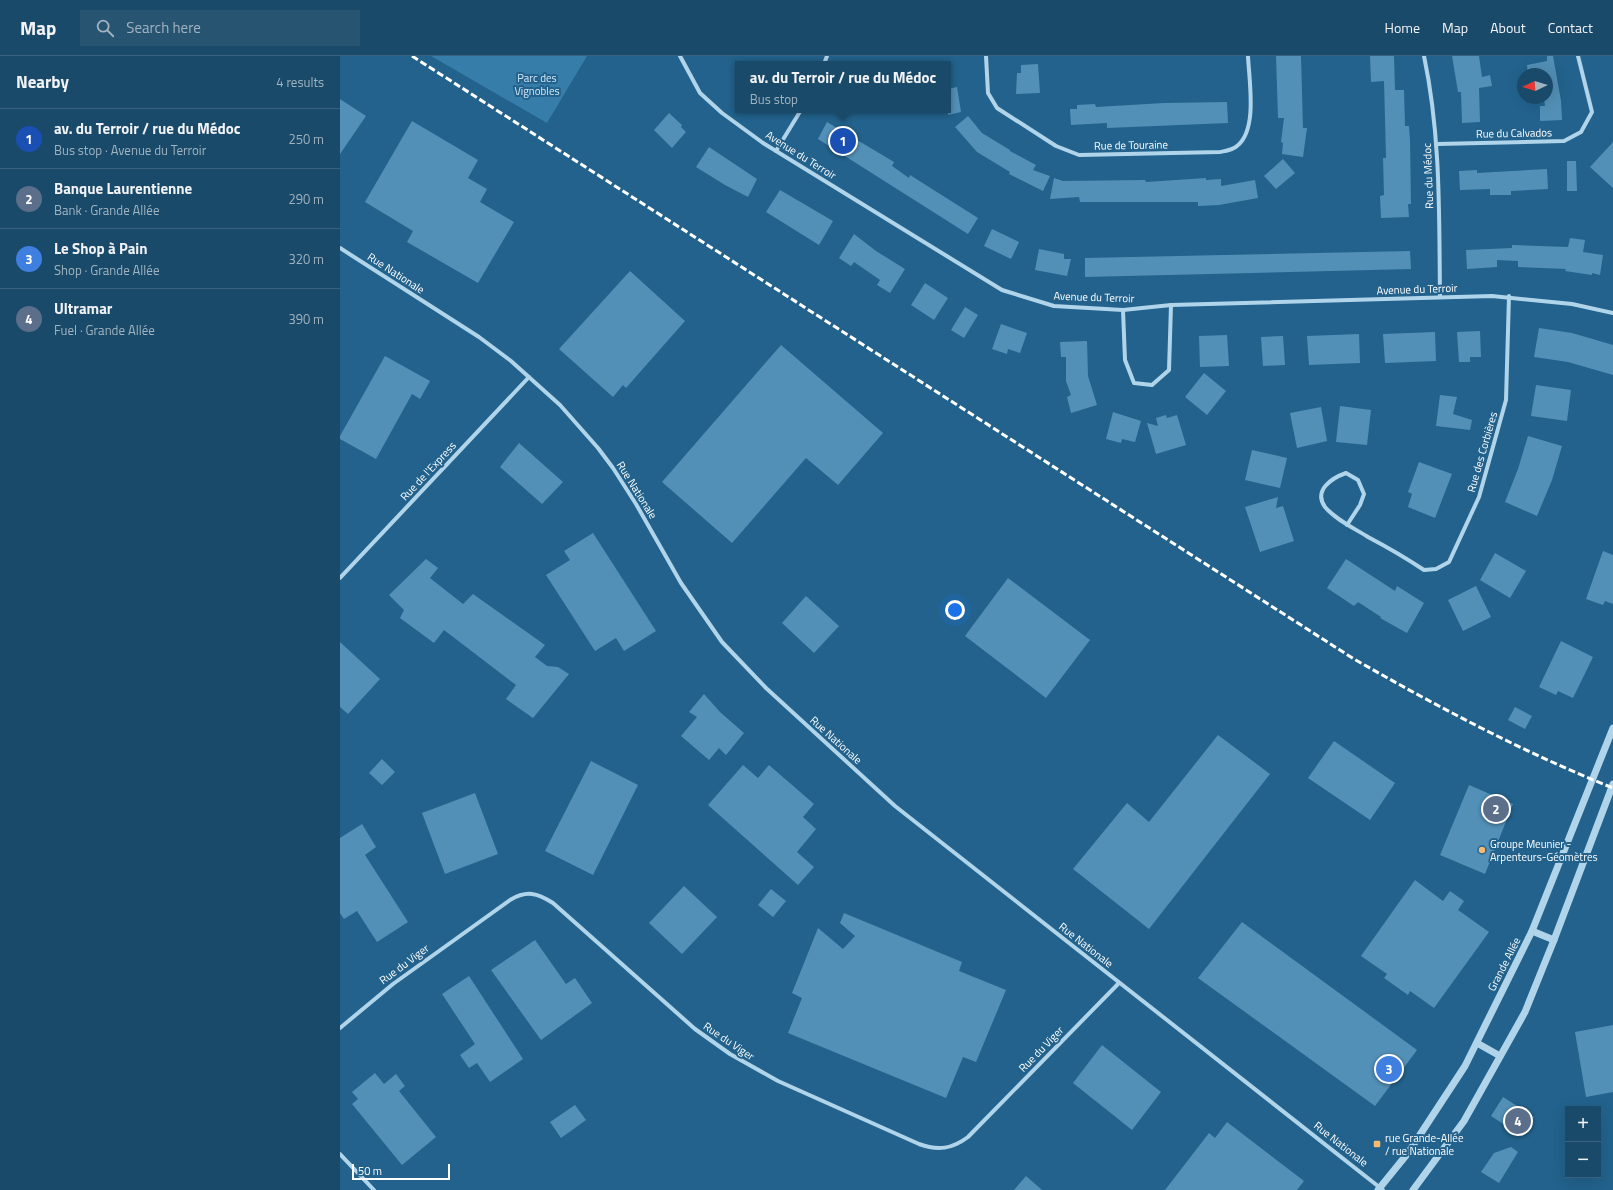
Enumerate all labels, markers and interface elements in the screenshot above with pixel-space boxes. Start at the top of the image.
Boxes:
search box [80,10,360,46]
text: Map [20,13,56,42]
text: Search here [126,16,201,39]
icon: search [94,17,116,39]
text: Home [1385,17,1420,38]
text: Map [1442,17,1468,38]
text: About [1490,17,1526,38]
text: Contact [1548,17,1593,38]
popup [735,61,951,113]
text: av. du Terroir / rue du Médoc [750,66,936,89]
north arrow [1517,68,1553,104]
text: Nearby [16,69,69,95]
park label: Parc des Vignobles [514,70,560,99]
text: 4 results [276,72,324,92]
text: Bus stop [750,89,798,109]
text: av. du Terroir / rue du Médoc [54,117,240,140]
street label: Rue du Calvados [1476,124,1552,142]
pin: 1 [830,126,856,156]
street label: Avenue du Terroir [763,127,840,183]
text: 1 [25,129,33,149]
text: 250 m [288,129,324,149]
street label: Rue de Touraine [1094,136,1169,154]
text: Bus stop · Avenue du Terroir [54,140,206,160]
street label: Rue du Médoc [1419,143,1437,209]
text: Banque Laurentienne [54,177,192,200]
text: 2 [25,189,33,209]
text: 290 m [288,189,324,209]
text: Bank · Grande Allée [54,200,159,220]
text: Le Shop à Pain [54,237,147,260]
text: 3 [25,249,33,269]
text: 320 m [288,249,324,269]
street label: Rue Nationale [364,249,428,298]
text: Shop · Grande Allée [54,260,159,280]
street label: Avenue du Terroir [1376,280,1458,298]
street label: Avenue du Terroir [1053,288,1135,306]
text: Ultramar [54,297,112,320]
text: 4 [25,309,33,329]
text: 390 m [288,309,324,329]
text: Fuel · Grande Allée [54,320,155,340]
street label: Rue des Corbières [1463,410,1501,494]
street label: Rue de l'Express [396,438,460,504]
street label: Rue Nationale [613,458,661,522]
your location [945,600,965,620]
street label: Rue Nationale [806,712,866,768]
pin: 2 [1483,794,1509,824]
place label: Groupe Meunier - Arpenteurs-Géomètres [1490,836,1598,865]
marker: Groupe Meunier - Arpenteurs-Géomètres [1477,845,1487,855]
street label: Rue Nationale [1055,919,1117,972]
street label: Grande Allée [1484,934,1525,994]
street label: Rue du Viger [376,940,432,988]
street label: Rue du Viger [700,1018,758,1064]
street label: Rue du Viger [1015,1022,1067,1076]
pin: 3 [1376,1054,1402,1084]
pin: 4 [1505,1106,1531,1136]
map controls [1565,1106,1601,1178]
button: + [1565,1106,1601,1142]
street label: Rue Nationale [1310,1118,1372,1171]
place label: rue Grande-Allée / rue Nationale [1385,1130,1464,1159]
marker: rue Grande-Allée / rue Nationale [1372,1139,1382,1149]
button: − [1565,1142,1601,1178]
scale bar [352,1162,450,1181]
text: 50 m [358,1163,382,1179]

